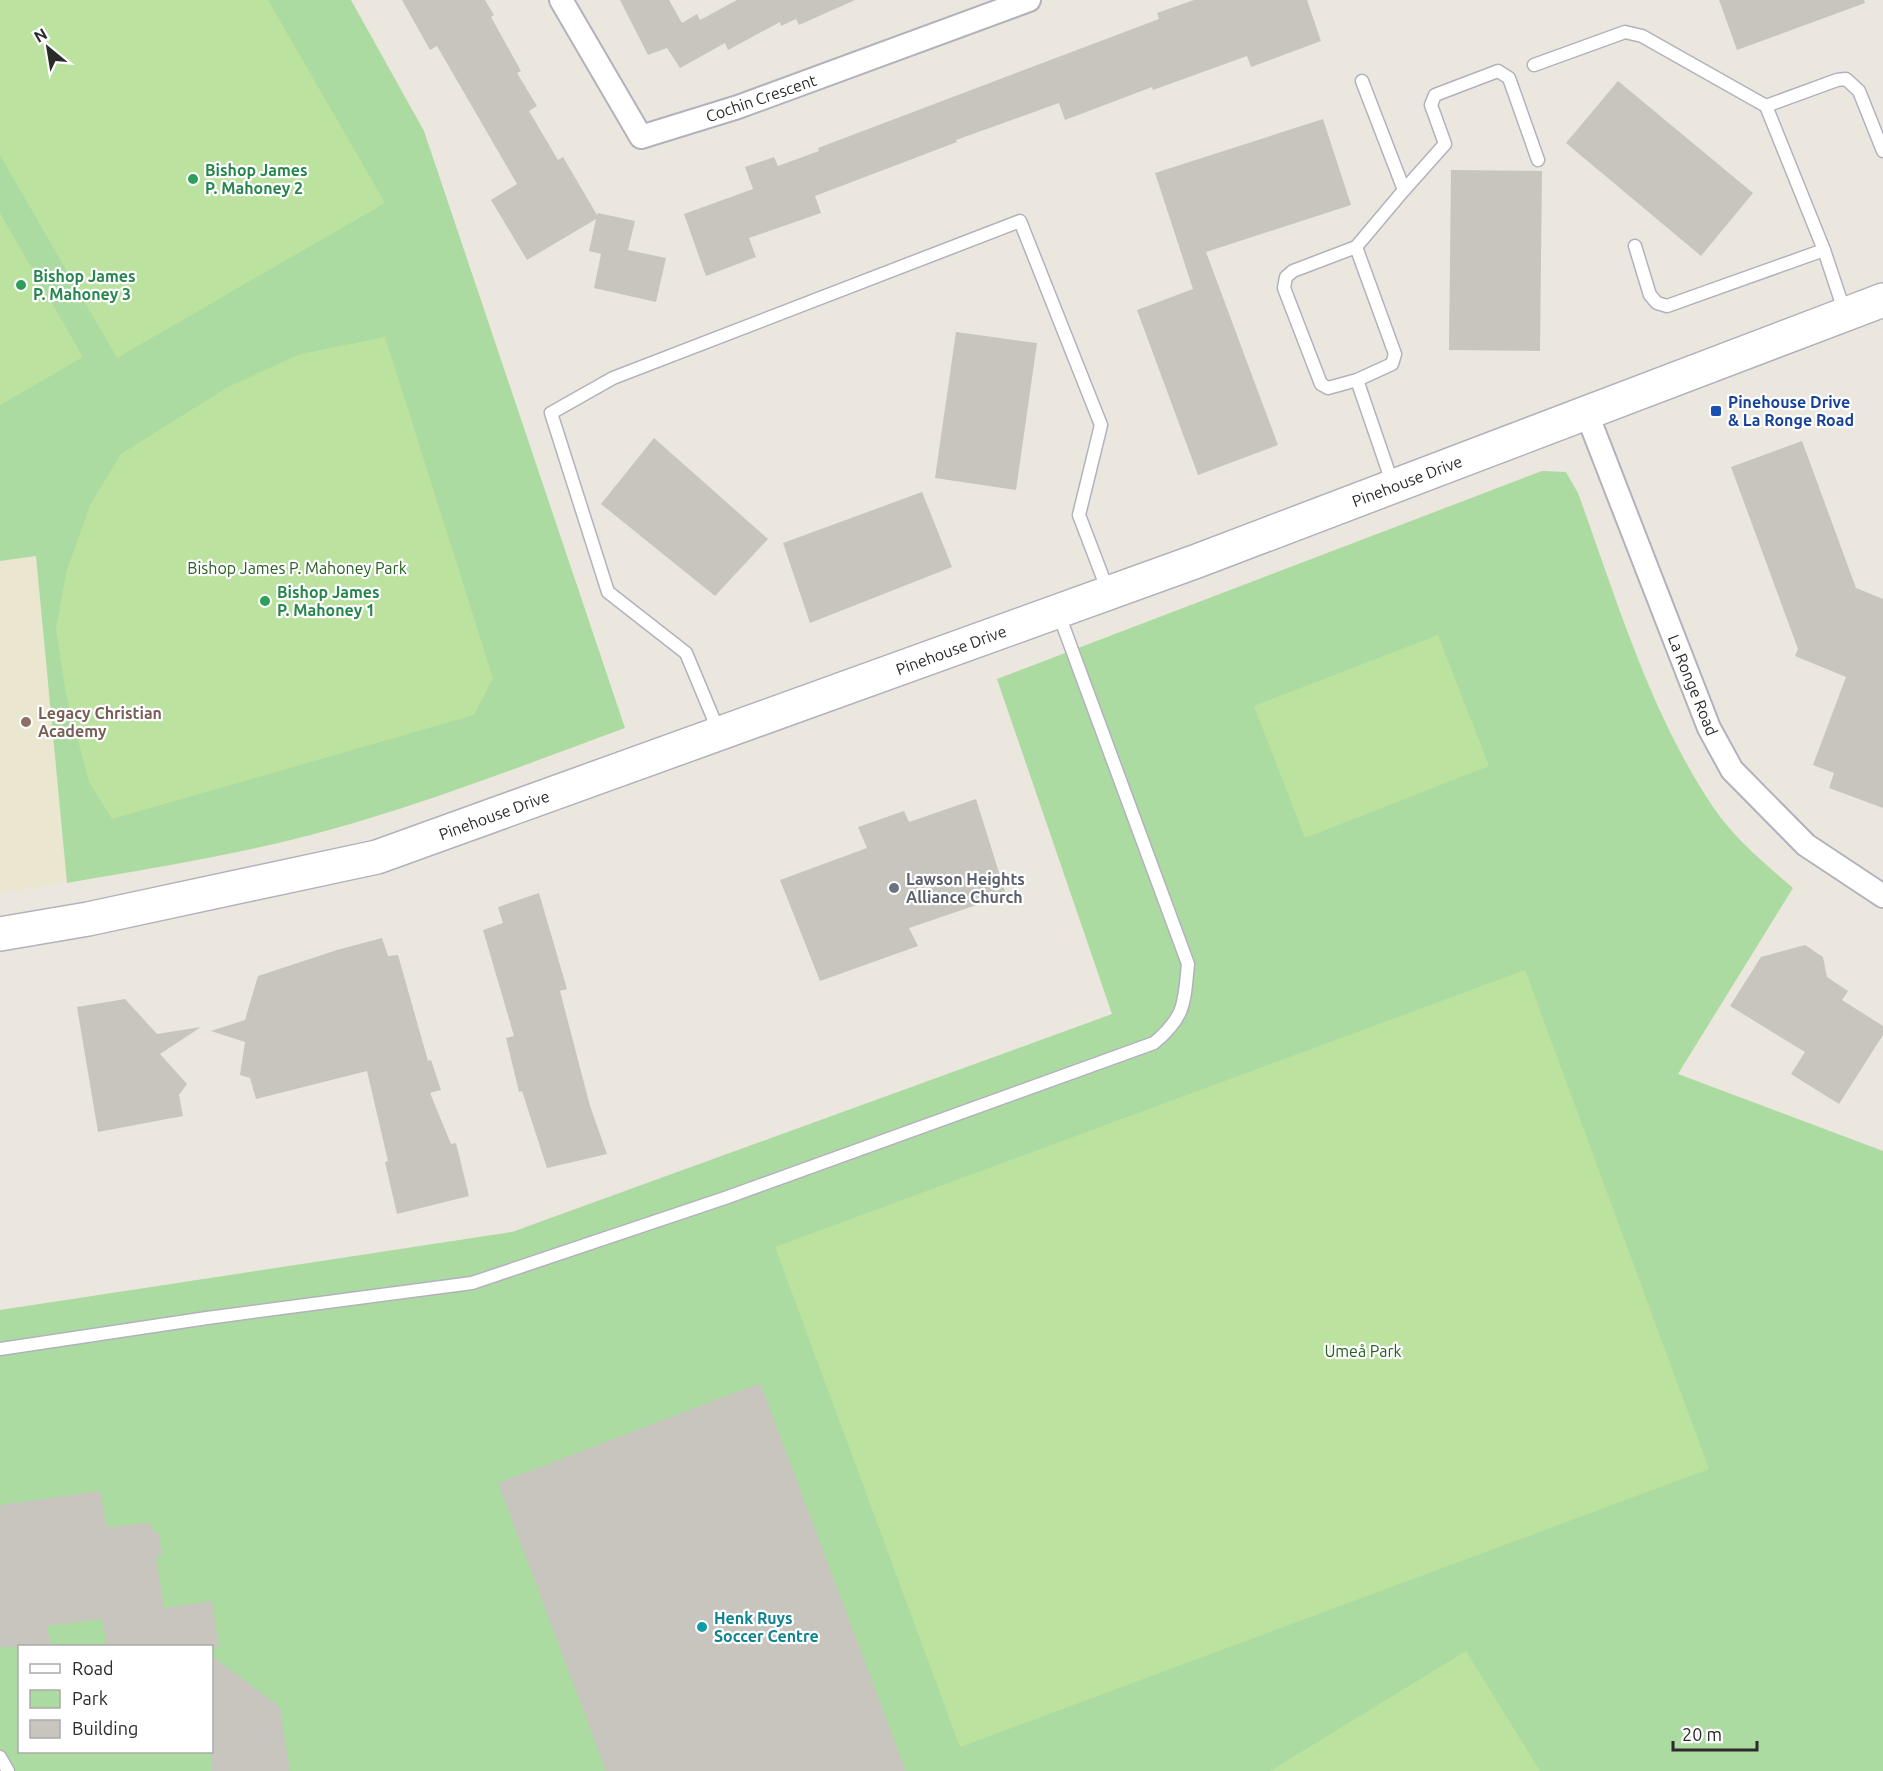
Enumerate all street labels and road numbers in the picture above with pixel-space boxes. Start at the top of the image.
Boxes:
street label: Cochin Crescent [703,70,819,125]
street label: Pinehouse Drive [1349,452,1465,510]
street label: Pinehouse Drive [893,622,1009,678]
street label: La Ronge Road [1665,632,1721,738]
street label: Pinehouse Drive [436,787,552,843]

